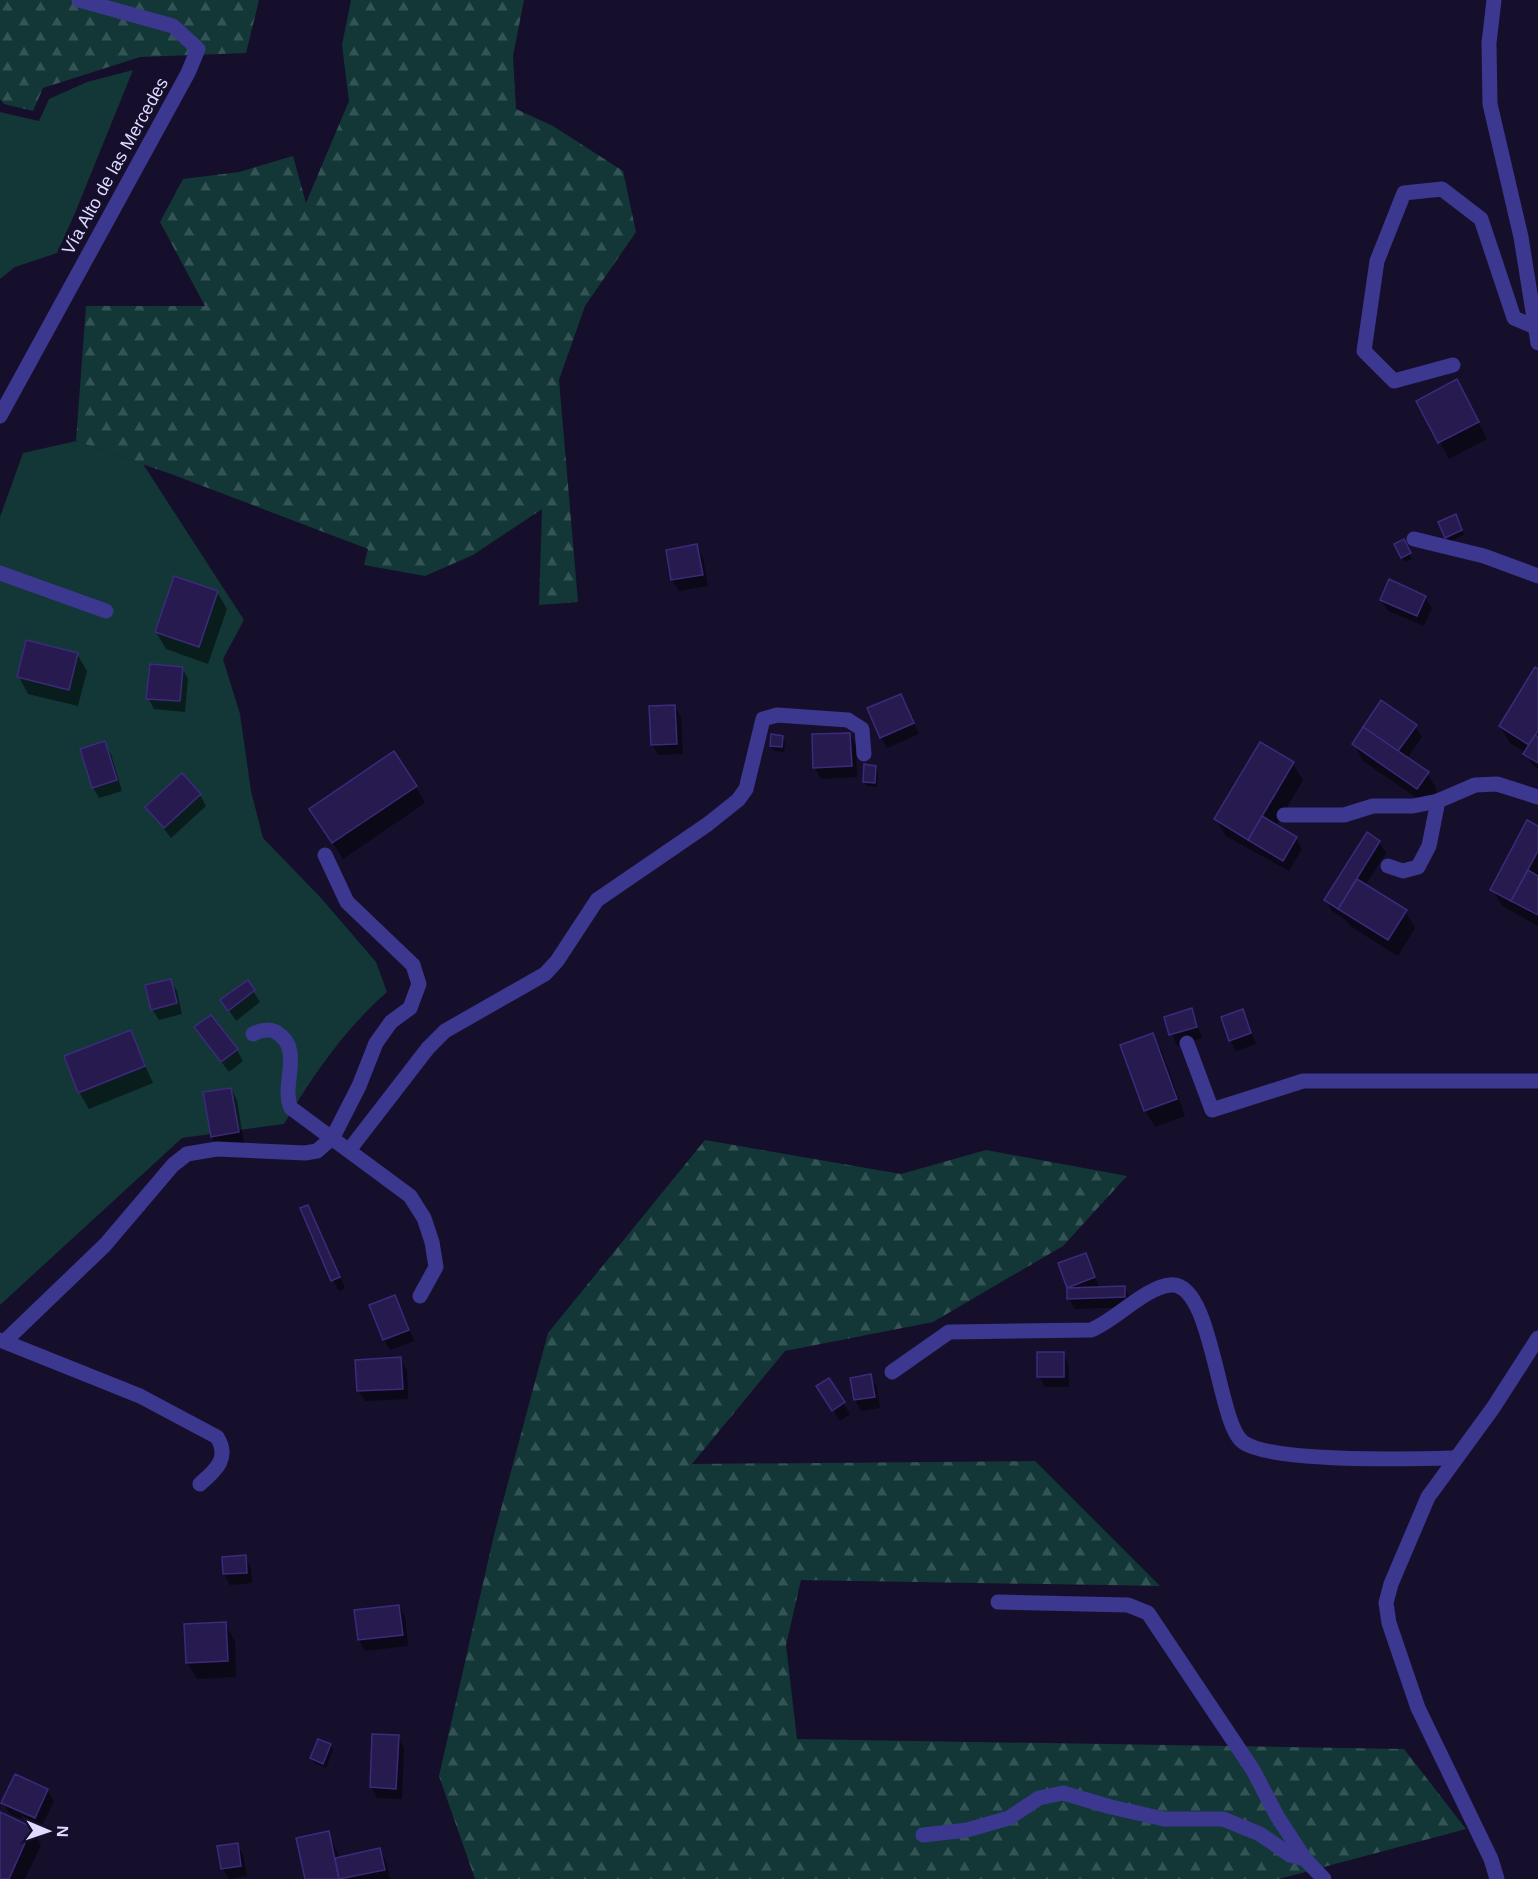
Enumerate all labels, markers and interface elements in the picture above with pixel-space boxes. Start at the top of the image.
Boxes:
street label: Vía Alto de las Mercedes [58,74,172,258]
north arrow [18,1801,78,1861]
text: N [54,1825,71,1838]

